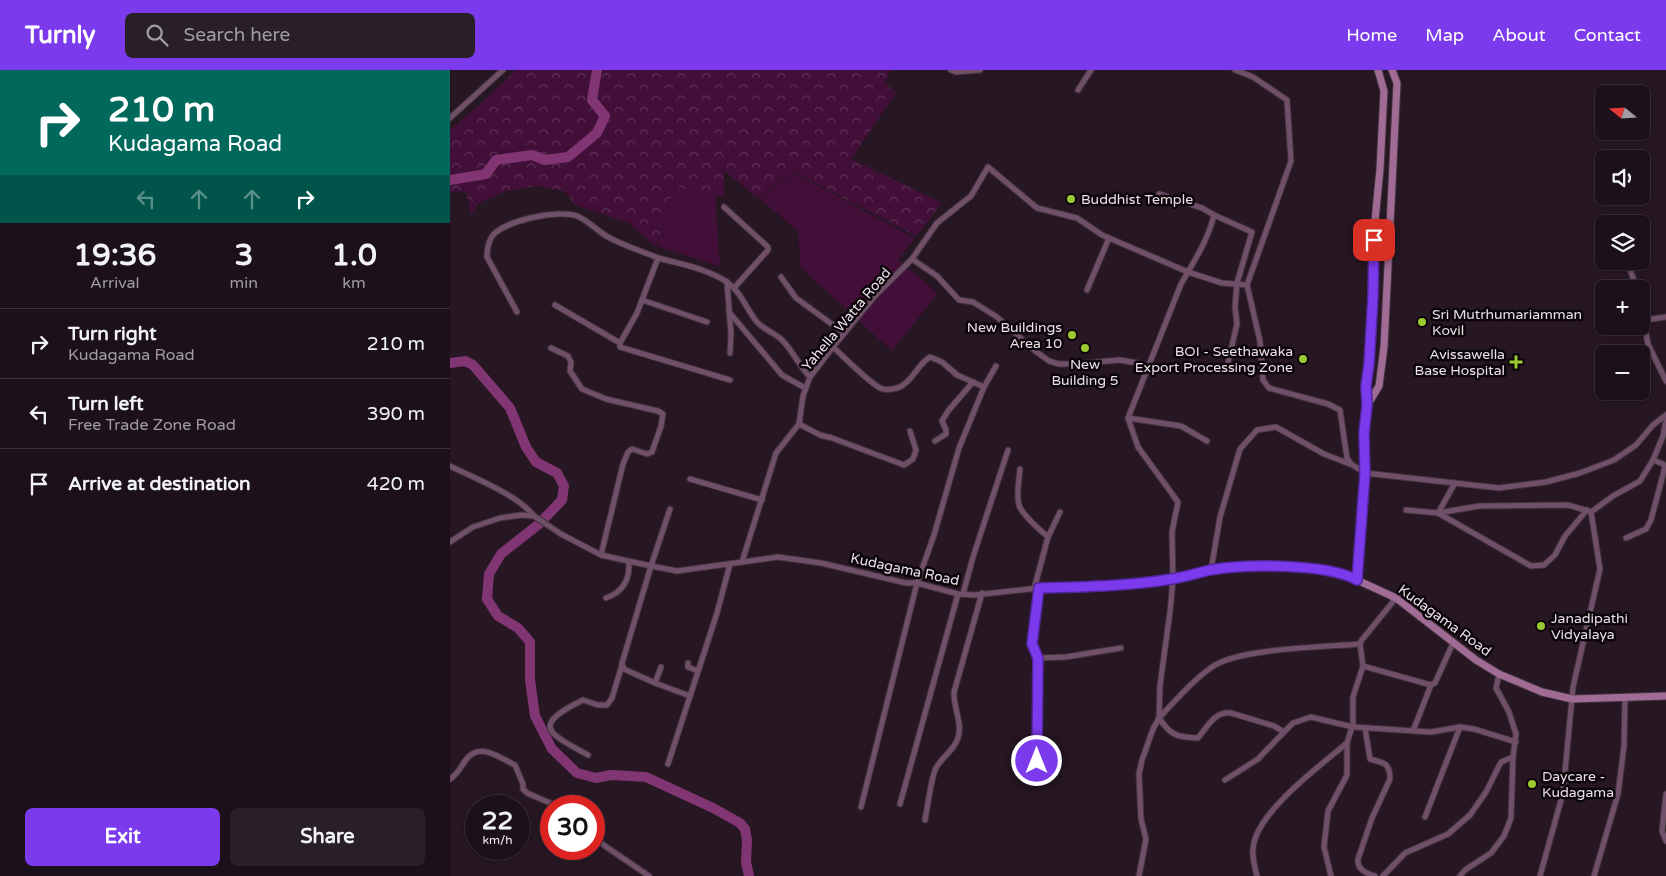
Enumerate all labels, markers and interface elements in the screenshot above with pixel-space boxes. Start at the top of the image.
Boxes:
search box [125,13,475,58]
text: Turnly [25,21,95,50]
icon: search [143,21,171,49]
text: Search here [183,24,290,46]
text: Home [1346,24,1397,46]
text: Map [1425,24,1464,46]
text: About [1492,24,1546,46]
text: Contact [1574,24,1641,46]
north arrow [1595,85,1650,140]
map controls [1595,85,1650,400]
text: 210 m [108,89,215,131]
icon: right [25,90,90,155]
text: Kudagama Road [108,131,282,157]
button: sound [1595,150,1650,205]
icon: left [132,185,160,213]
icon: ahead [185,185,213,213]
icon: ahead [238,185,266,213]
icon: right [291,185,319,213]
place label: Buddhist Temple [1081,191,1193,208]
marker: Buddhist Temple [1065,193,1077,205]
button: layers [1595,215,1650,270]
pin [1353,219,1395,261]
icon: arrive [1360,226,1388,254]
text: 19:36 [73,237,156,274]
text: 3 [234,237,253,274]
text: 1.0 [331,237,377,274]
street label: Yahella Watta Road [798,264,894,374]
text: Arrival [90,273,140,293]
text: min [230,273,258,293]
text: km [342,273,366,293]
button: + [1595,280,1650,335]
place label: Sri Mutrhumariamman Kovil [1432,306,1582,339]
marker: Sri Mutrhumariamman Kovil [1416,316,1428,328]
place label: New Buildings Area 10 [967,319,1062,352]
text: Turn right [68,323,156,345]
marker: New Buildings Area 10 [1066,329,1078,341]
icon: right [25,330,53,358]
text: 210 m [367,333,425,355]
marker: New Building 5 [1079,342,1091,354]
place label: BOI - Seethawaka Export Processing Zone [1135,343,1293,376]
text: Kudagama Road [68,345,195,365]
button: − [1595,345,1650,400]
place label: Avissawella Base Hospital [1415,346,1505,379]
marker: BOI - Seethawaka Export Processing Zone [1297,353,1309,365]
marker: Avissawella Base Hospital [1509,355,1523,369]
place label: New Building 5 [1051,356,1119,389]
text: Turn left [68,393,144,415]
icon: left [25,400,53,428]
text: 390 m [367,403,425,425]
text: Free Trade Zone Road [68,415,236,435]
icon: arrive [25,470,53,498]
text: Arrive at destination [68,473,251,495]
text: 420 m [367,473,425,495]
street label: Kudagama Road [849,550,961,589]
street label: Kudagama Road [1395,581,1495,660]
place label: Janadipathi Vidyalaya [1551,610,1628,643]
marker: Janadipathi Vidyalaya [1535,620,1547,632]
position arrow [1010,734,1062,786]
place label: Daycare - Kudagama [1542,768,1614,801]
marker: Daycare - Kudagama [1526,778,1538,790]
speed limit sign: 30 [540,795,605,860]
text: 22 [482,806,513,836]
button: Exit [25,808,220,866]
button: Share [230,808,425,866]
text: km/h [482,833,513,847]

